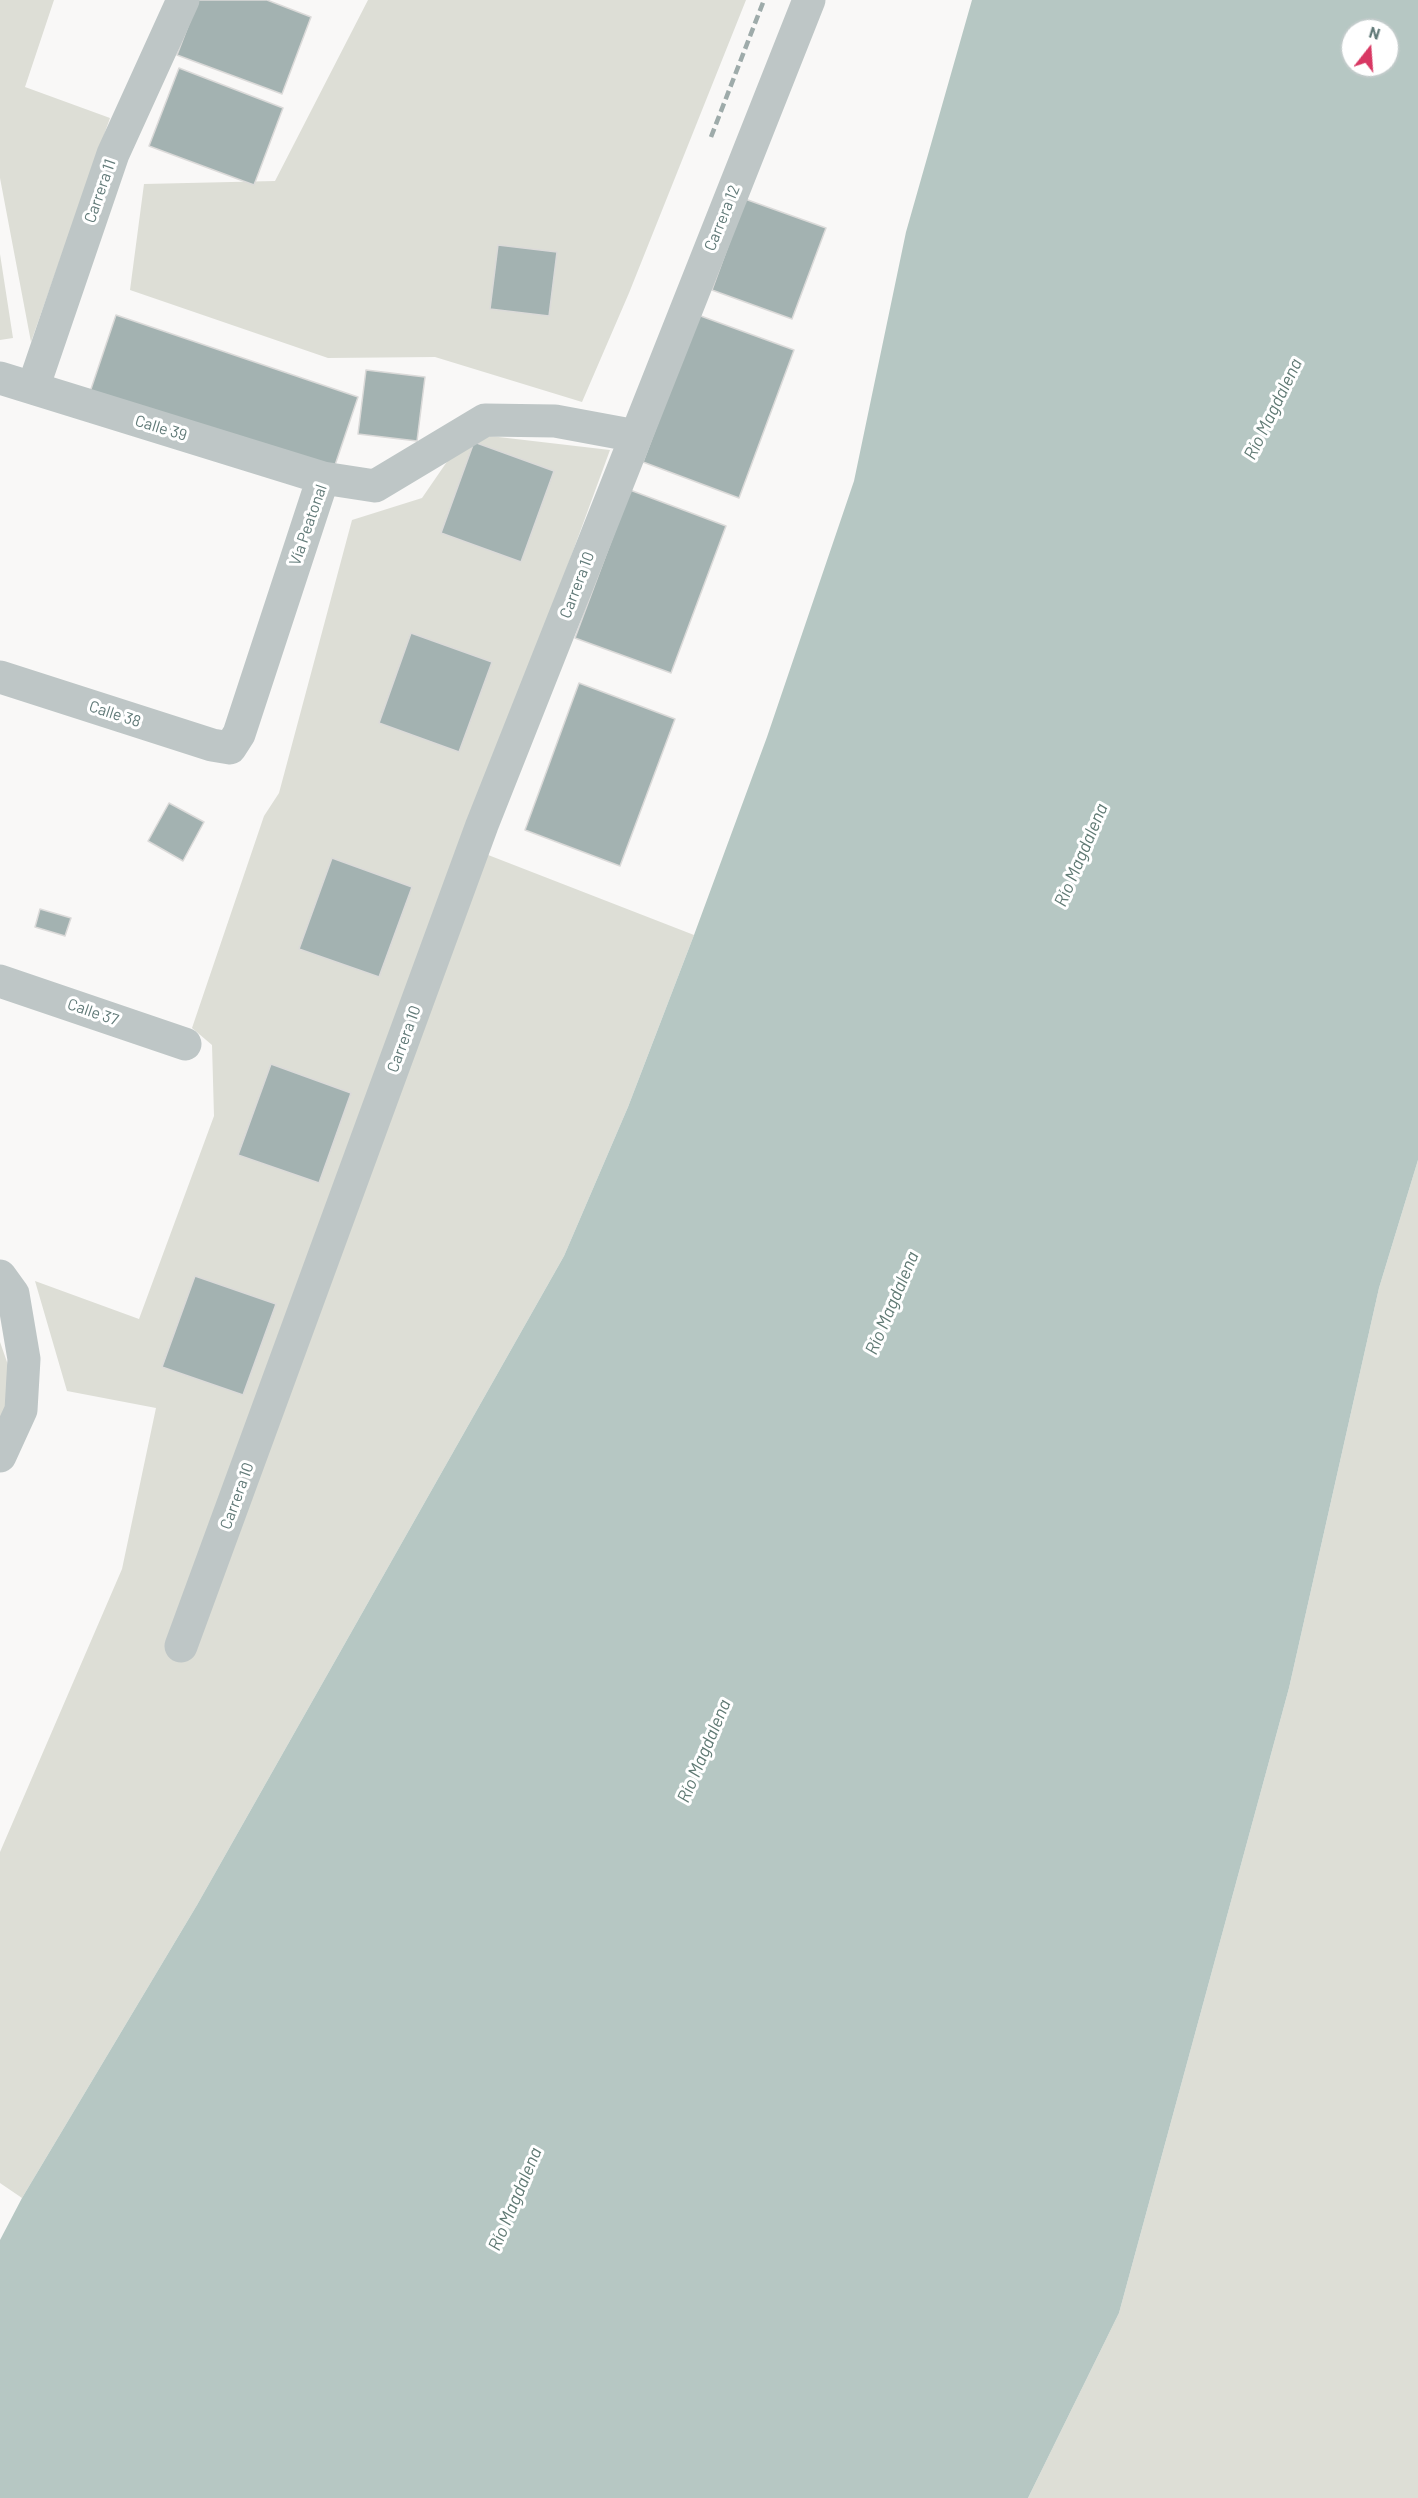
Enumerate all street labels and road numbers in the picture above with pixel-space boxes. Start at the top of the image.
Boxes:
street label: Carrera 11 [80,157,120,225]
street label: Carrera 12 [700,182,744,254]
street label: Calle 39 [133,411,189,445]
street label: Vía Peatonal [285,482,331,568]
street label: Carrera 10 [556,549,598,621]
street label: Calle 38 [87,697,143,731]
street label: Calle 37 [65,994,121,1030]
street label: Carrera 10 [383,1003,425,1075]
street label: Carrera 10 [216,1460,258,1532]

